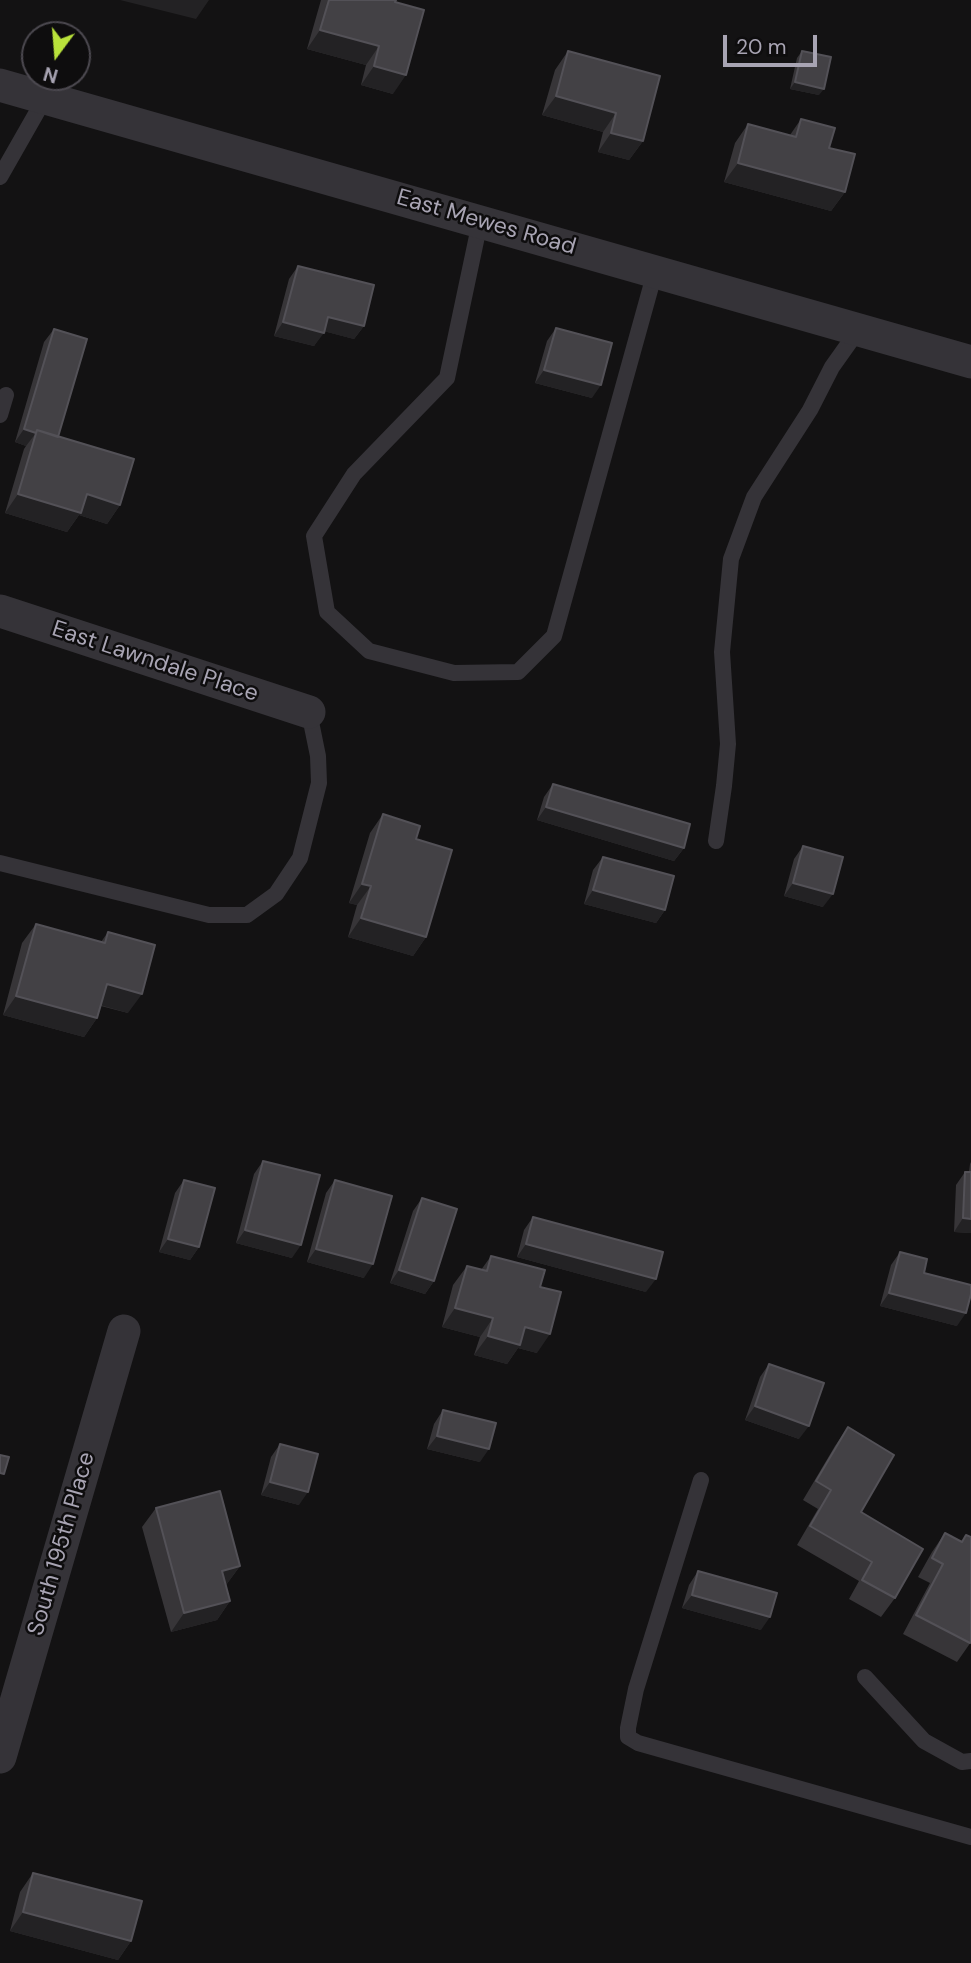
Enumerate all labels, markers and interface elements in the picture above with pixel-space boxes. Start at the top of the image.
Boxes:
north arrow [21,21,91,91]
scale bar [726,21,820,65]
text: 20 m [736,33,787,61]
text: N [41,61,61,89]
street label: East Mewes Road [393,184,579,262]
street label: East Lawndale Place [48,616,262,708]
street label: South 195th Place [23,1449,101,1639]

